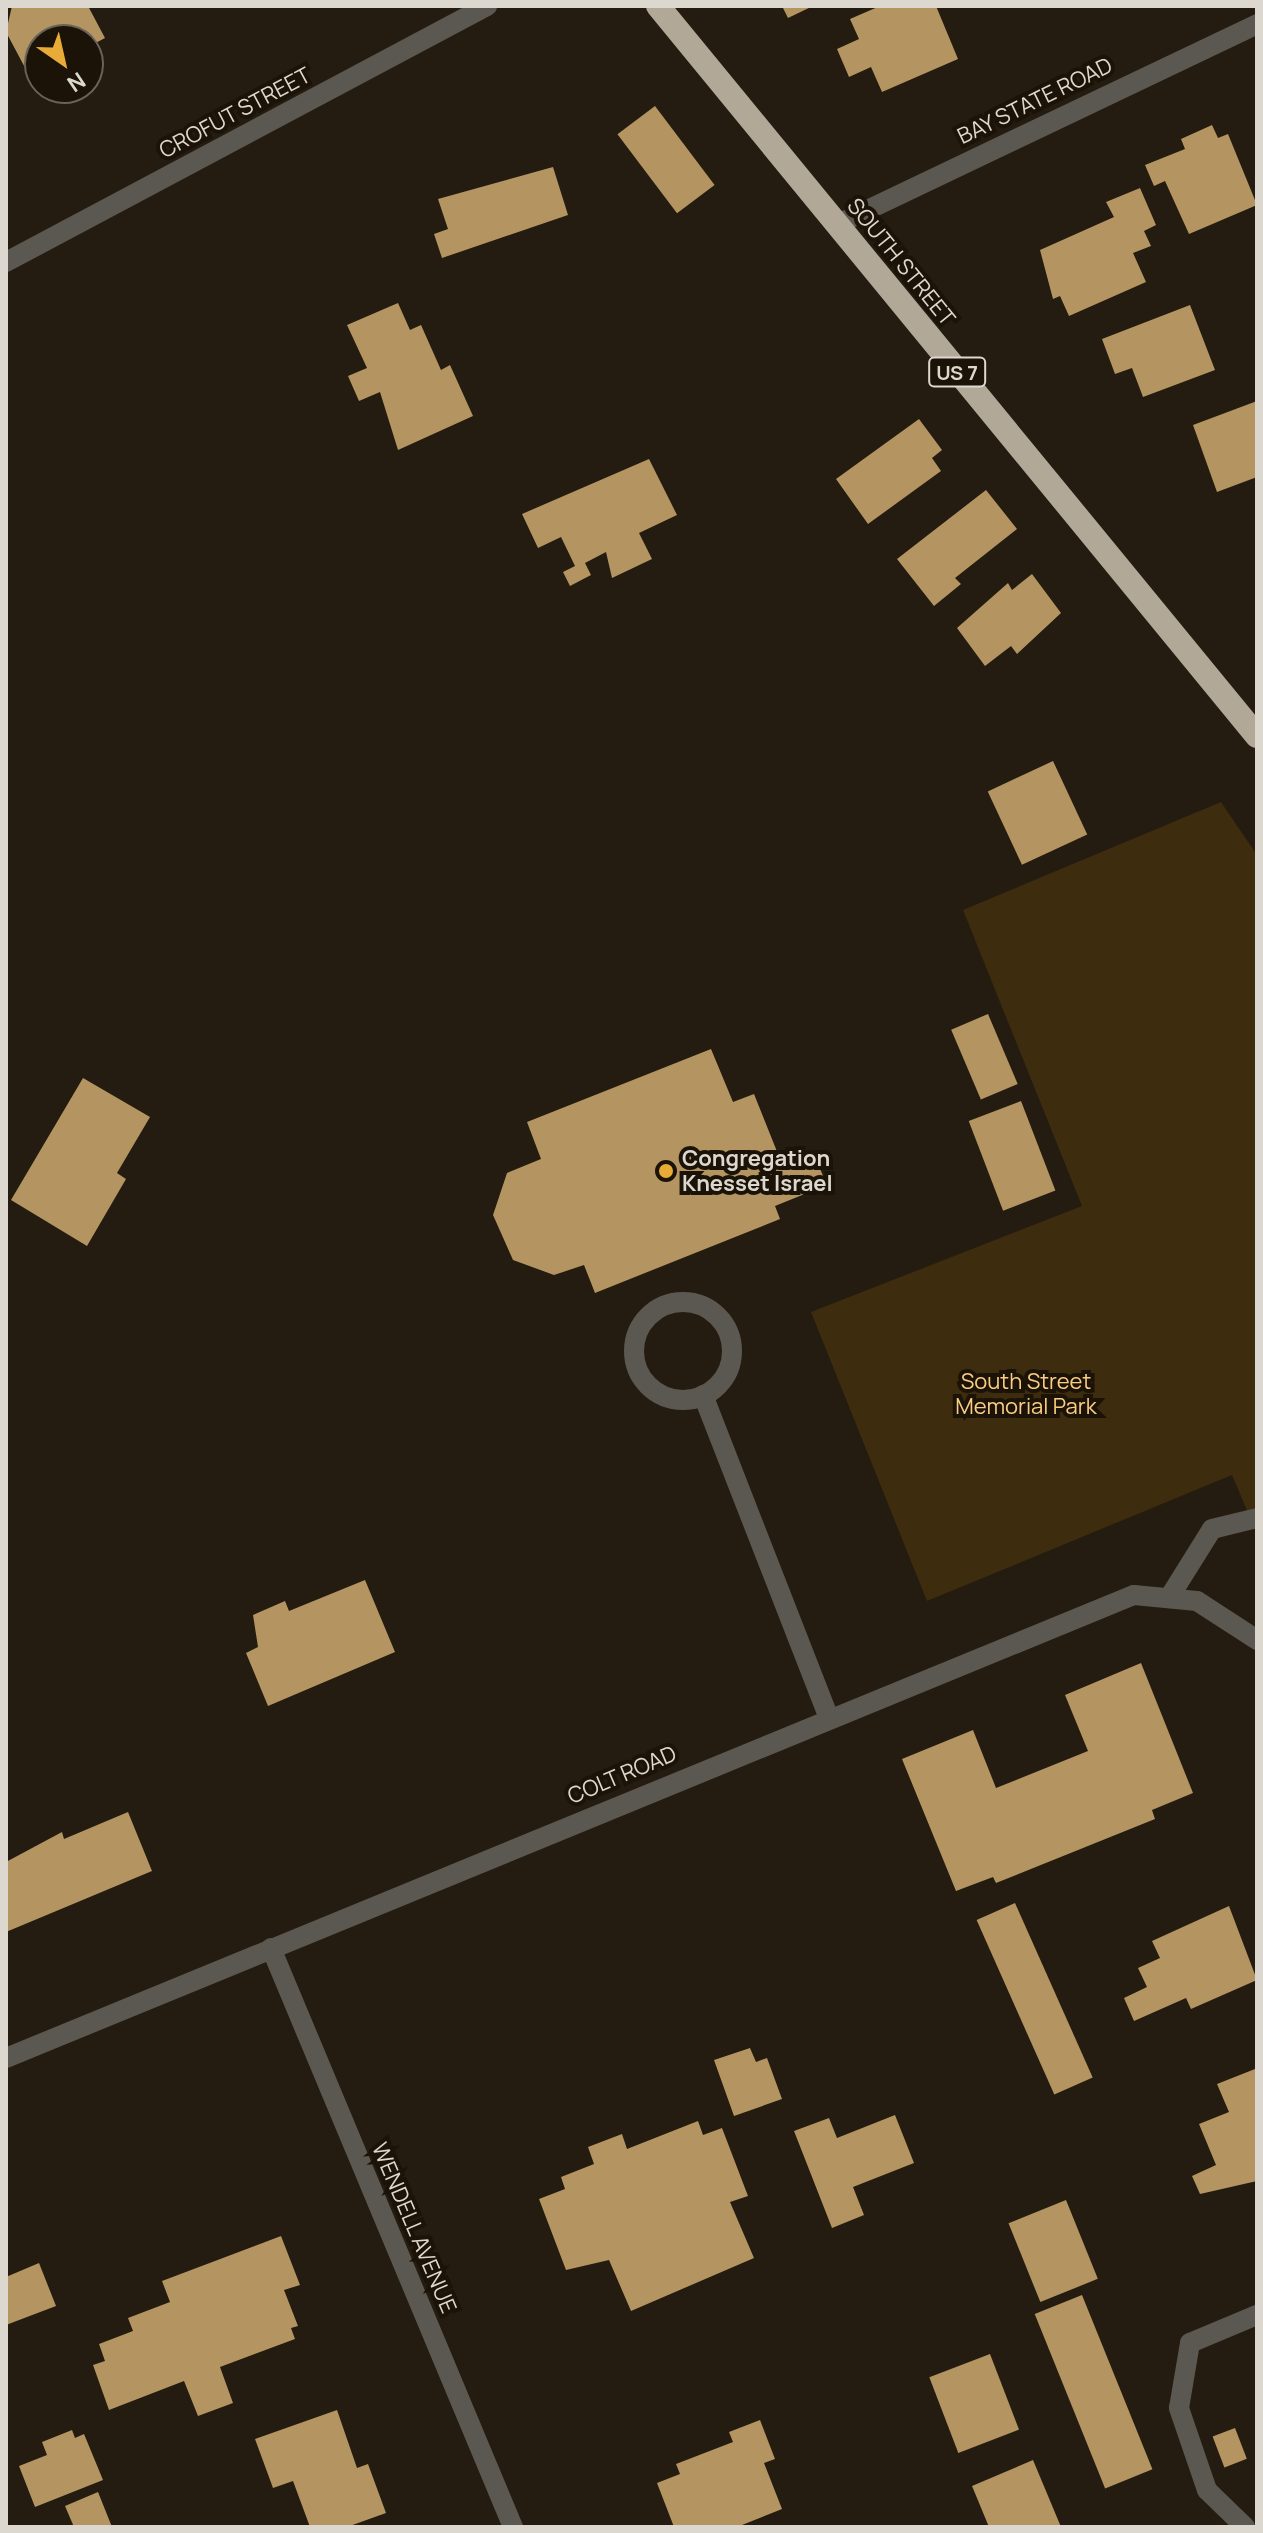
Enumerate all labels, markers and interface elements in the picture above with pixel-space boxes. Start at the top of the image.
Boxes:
north arrow [24,24,104,104]
street label: BAY STATE ROAD [953,52,1117,150]
street label: CROFUT STREET [154,62,316,164]
text: N [61,65,91,99]
street label: SOUTH STREET [842,193,960,331]
road number: US 7 [927,356,987,388]
place label: Congregation Knesset Israel [682,1145,833,1196]
marker: Congregation Knesset Israel [657,1162,675,1180]
park label: South Street Memorial Park [955,1368,1097,1420]
street label: COLT ROAD [563,1740,681,1810]
street label: WENDELL AVENUE [366,2138,462,2318]

